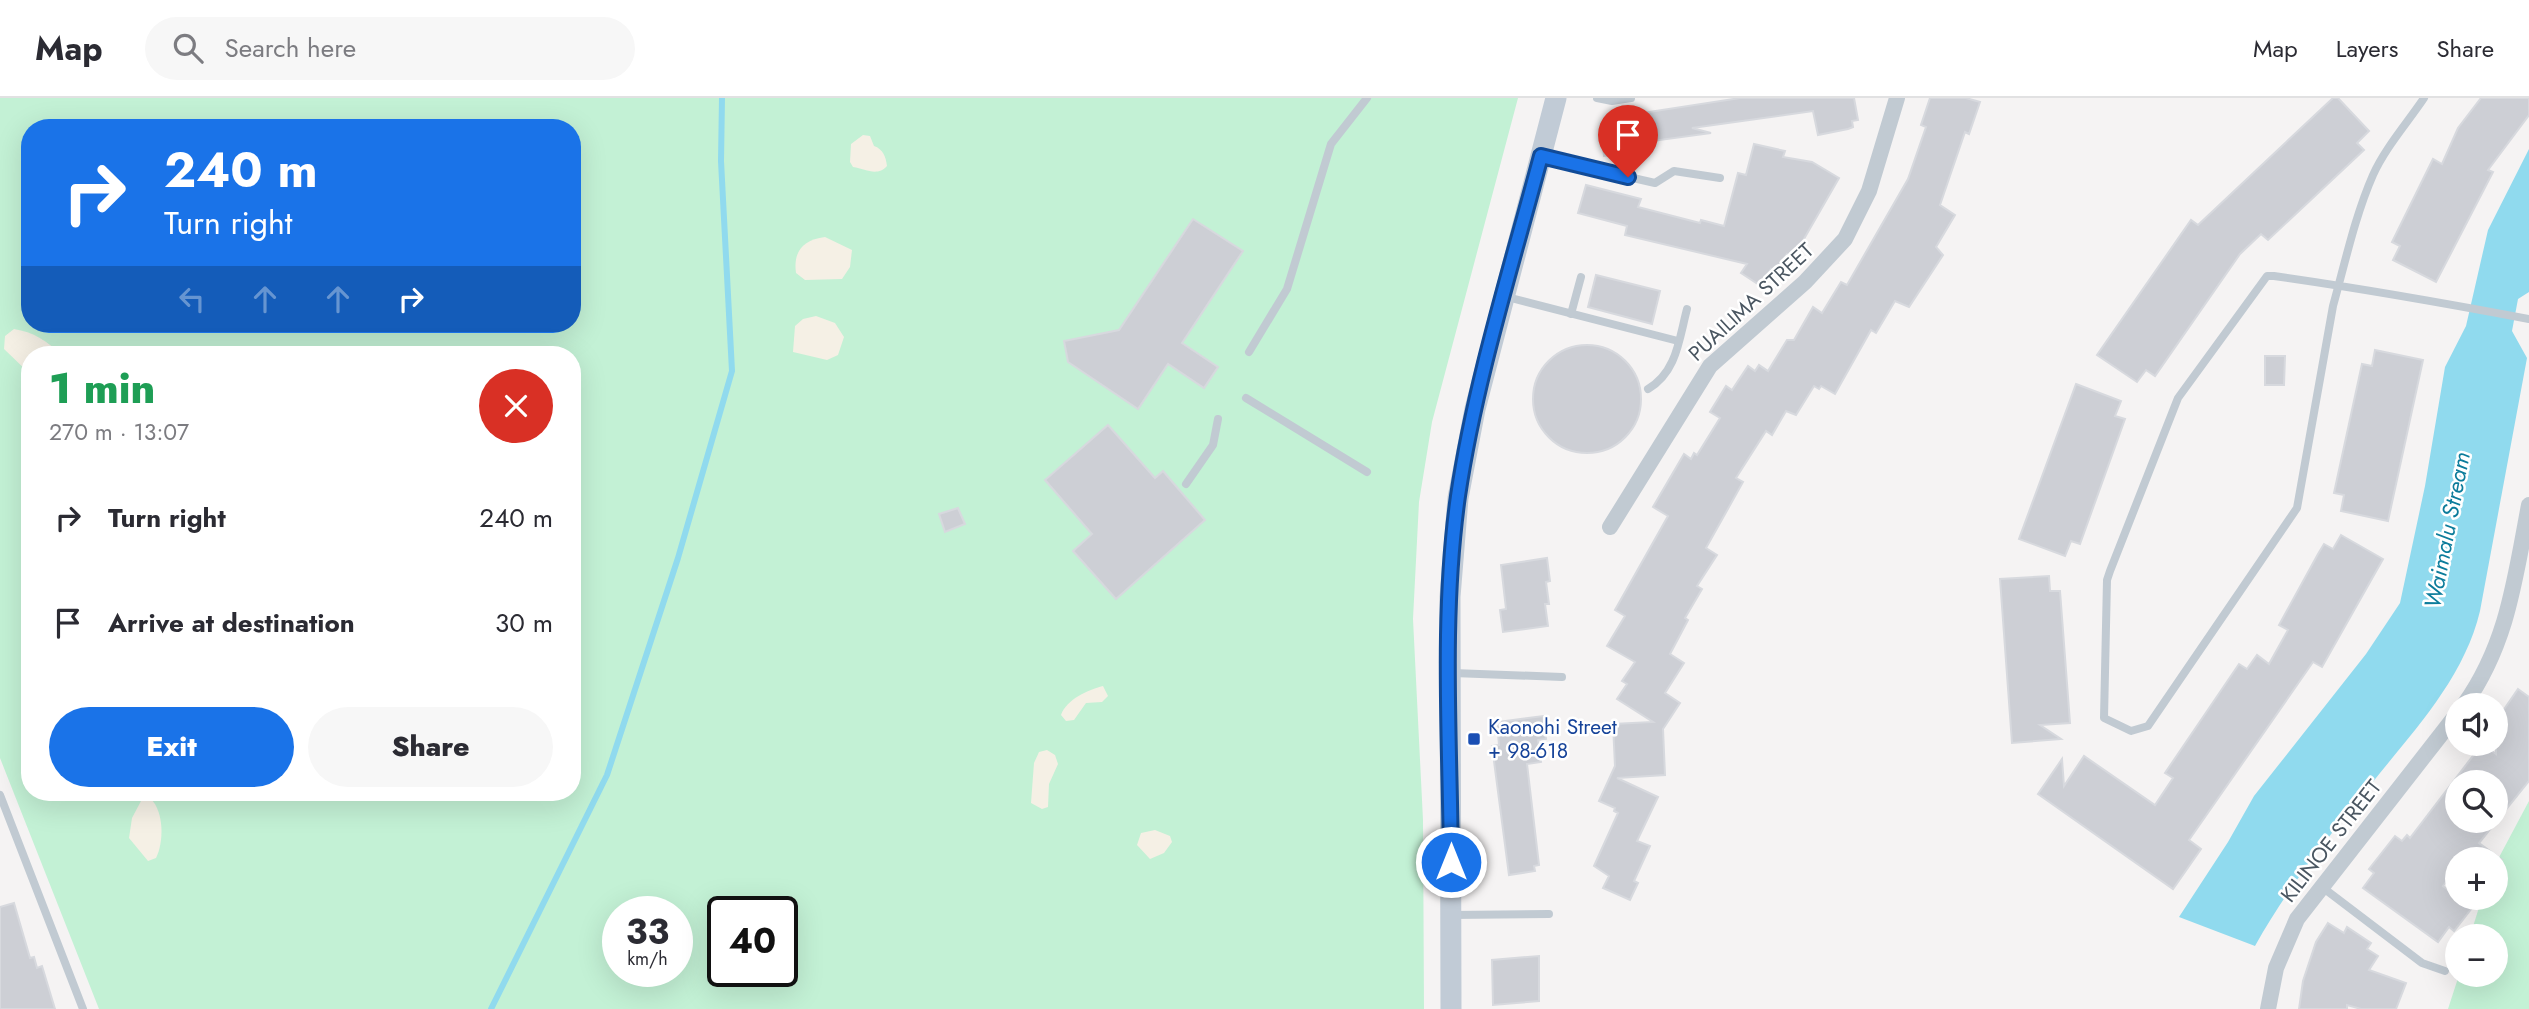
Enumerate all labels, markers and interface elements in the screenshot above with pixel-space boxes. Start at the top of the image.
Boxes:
search box [145,17,635,80]
text: Map [35,25,103,72]
icon: search [169,29,207,67]
text: Search here [225,29,356,67]
text: Map [2253,31,2298,66]
text: Layers [2336,31,2398,66]
text: Share [2436,31,2494,66]
pin [1598,105,1658,177]
icon: arrive [1609,116,1647,154]
text: 240 m [164,135,318,205]
icon: right [49,147,140,238]
text: Turn right [164,200,293,246]
street label: PUAILIMA STREET [1682,236,1820,368]
icon: left [173,280,211,318]
icon: ahead [246,280,284,318]
icon: ahead [319,280,357,318]
icon: right [392,280,430,318]
text: 1 min [49,358,155,419]
button: close [479,369,553,443]
text: 270 m · 13:07 [49,415,189,449]
water label: Waimalu Stream [2415,449,2479,611]
icon: right [49,499,87,537]
text: Turn right [108,499,226,537]
text: 240 m [479,499,553,537]
icon: arrive [49,604,87,642]
text: Arrive at destination [108,604,355,642]
text: 30 m [495,604,553,642]
map controls [2445,693,2508,987]
button: sound [2445,693,2508,756]
button: Exit [49,707,294,787]
button: Share [308,707,553,787]
place label: Kaonohi Street + 98-618 [1488,712,1617,766]
marker: Kaonohi Street + 98-618 [1466,731,1482,747]
button: search [2445,770,2508,833]
street label: KILINOE STREET [2274,773,2389,909]
position arrow [1414,825,1488,899]
button: + [2445,847,2508,910]
speed limit sign: 40 [707,896,798,987]
text: 33 [626,907,669,957]
button: − [2445,924,2508,987]
text: km/h [627,946,668,972]

